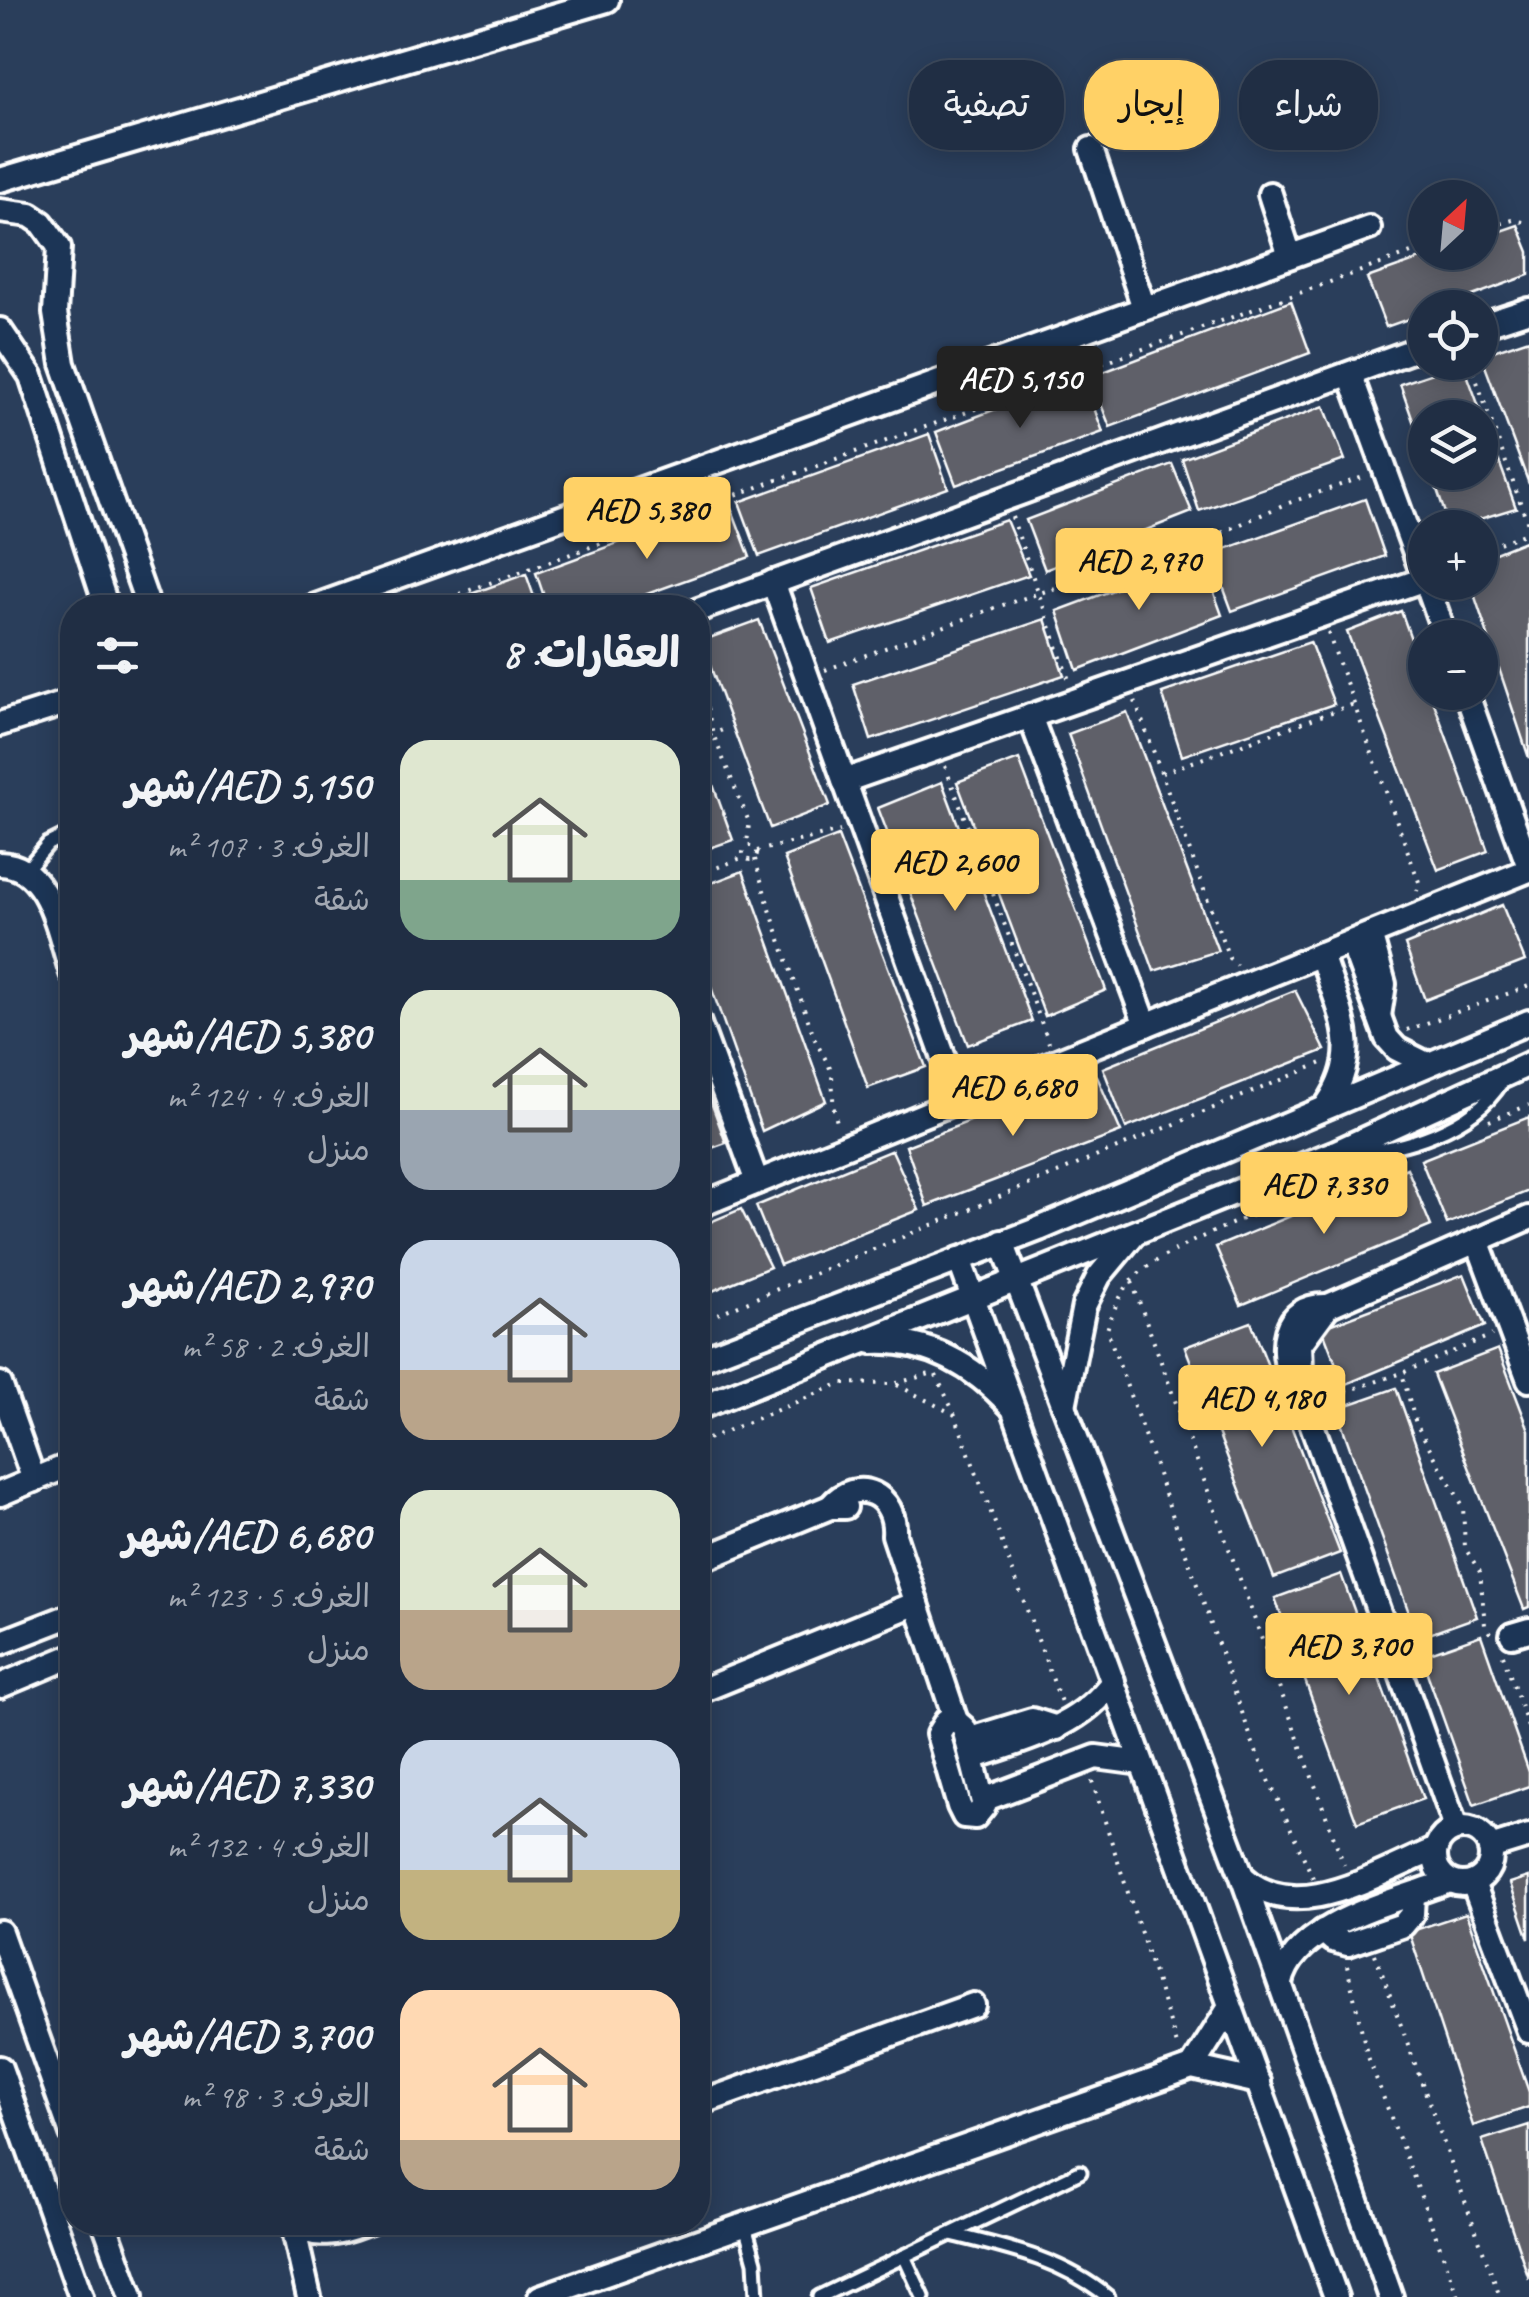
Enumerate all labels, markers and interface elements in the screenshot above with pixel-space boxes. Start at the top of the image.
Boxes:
chip: تصفية [909,60,1064,150]
chip: إيجار [1084,60,1219,150]
chip: شراء [1239,60,1378,150]
north arrow [1408,180,1498,270]
map controls [1408,180,1498,710]
button: locate [1408,290,1498,380]
pin: AED 5,150 [906,346,1134,431]
text: AED 5,150 [959,358,1081,399]
button: layers [1408,400,1498,490]
pin: AED 5,380 [533,477,761,562]
text: AED 5,380 [586,489,708,530]
button: + [1408,510,1498,600]
pin: AED 2,970 [1025,528,1253,613]
text: AED 2,970 [1078,540,1200,581]
button: − [1408,620,1498,710]
text: العقارات: 8 [502,627,680,680]
icon: filters [90,628,145,683]
text: AED 5,150/شهر [126,759,370,812]
icon: home [480,780,600,900]
text: الغرف: 3 · 107 m² [167,826,370,867]
pin: AED 2,600 [841,829,1069,914]
text: AED 2,600 [893,841,1017,882]
text: شقة [314,879,370,920]
text: AED 5,380/شهر [125,1009,370,1062]
icon: home [480,1030,600,1150]
pin: AED 6,680 [899,1054,1127,1139]
text: AED 6,680 [951,1066,1075,1107]
text: الغرف: 4 · 124 m² [167,1076,370,1117]
text: منزل [307,1129,370,1170]
pin: AED 7,330 [1210,1152,1438,1237]
text: AED 7,330 [1262,1164,1386,1205]
text: AED 2,970/شهر [125,1259,370,1312]
icon: home [480,1280,600,1400]
text: الغرف: 2 · 58 m² [182,1326,370,1367]
pin: AED 4,180 [1148,1365,1376,1450]
text: AED 4,180 [1200,1377,1324,1418]
text: شقة [314,1379,370,1420]
text: AED 6,680/شهر [123,1509,370,1562]
icon: home [480,1530,600,1650]
text: الغرف: 5 · 123 m² [167,1576,370,1617]
pin: AED 3,700 [1235,1613,1463,1698]
text: AED 3,700 [1287,1625,1411,1666]
text: منزل [307,1629,370,1670]
text: AED 7,330/شهر [125,1759,370,1812]
icon: home [480,1780,600,1900]
text: الغرف: 4 · 132 m² [167,1826,370,1867]
text: منزل [307,1879,370,1920]
text: AED 3,700/شهر [125,2009,370,2062]
icon: home [480,2030,600,2150]
text: الغرف: 3 · 98 m² [182,2076,370,2117]
text: شقة [314,2129,370,2170]

